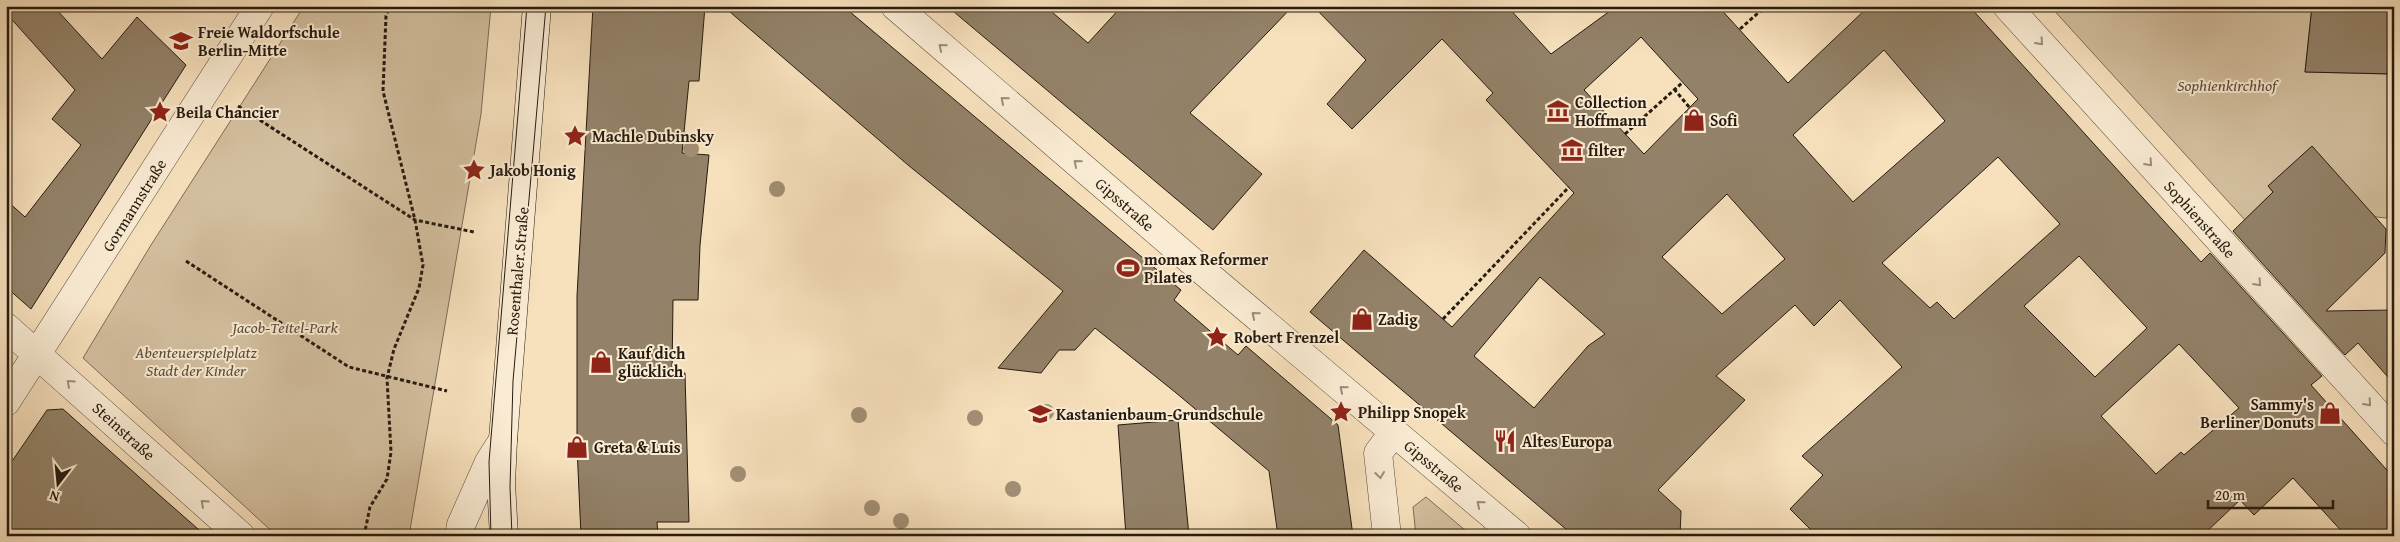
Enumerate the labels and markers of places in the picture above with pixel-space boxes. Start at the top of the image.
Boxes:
place label: Freie Waldorfschule Berlin-Mitte [198,20,340,62]
school or university icon: Freie Waldorfschule Berlin-Mitte [168,28,194,54]
place label: Collection Hoffmann [1575,90,1647,132]
museum icon: Collection Hoffmann [1545,98,1571,124]
place icon: Beila Chancier [147,99,173,125]
place label: Beila Chancier [176,100,280,124]
shop icon: Sofi [1681,107,1707,133]
place label: Sofi [1710,108,1738,132]
place icon: Machle Dubinsky [562,123,588,149]
place label: Machle Dubinsky [592,124,715,148]
museum icon: filter [1559,137,1585,163]
place label: filter [1588,138,1625,162]
place icon: Jakob Honig [461,157,487,183]
place label: Jakob Honig [487,158,576,182]
place label: momax Reformer Pilates [1144,247,1269,289]
sports icon: momax Reformer Pilates [1115,255,1141,281]
shop icon: Zadig [1349,306,1375,332]
place label: Zadig [1378,307,1418,331]
place icon: Robert Frenzel [1204,324,1230,350]
place label: Robert Frenzel [1234,325,1339,349]
place label: Kauf dich glücklich [618,341,686,383]
shop icon: Kauf dich glücklich [588,349,614,375]
place label: Sammy's Berliner Donuts [2200,392,2314,434]
place icon: Philipp Snopek [1328,399,1354,425]
place label: Philipp Snopek [1358,400,1467,424]
shop icon: Sammy's Berliner Donuts [2317,400,2343,426]
school or university icon: Kastanienbaum-Grundschule [1027,401,1053,427]
place label: Kastanienbaum-Grundschule [1056,402,1263,426]
restaurant icon: Altes Europa [1492,428,1518,454]
place label: Altes Europa [1522,429,1613,453]
shop icon: Greta & Luis [564,434,590,460]
place label: Greta & Luis [594,435,681,459]

